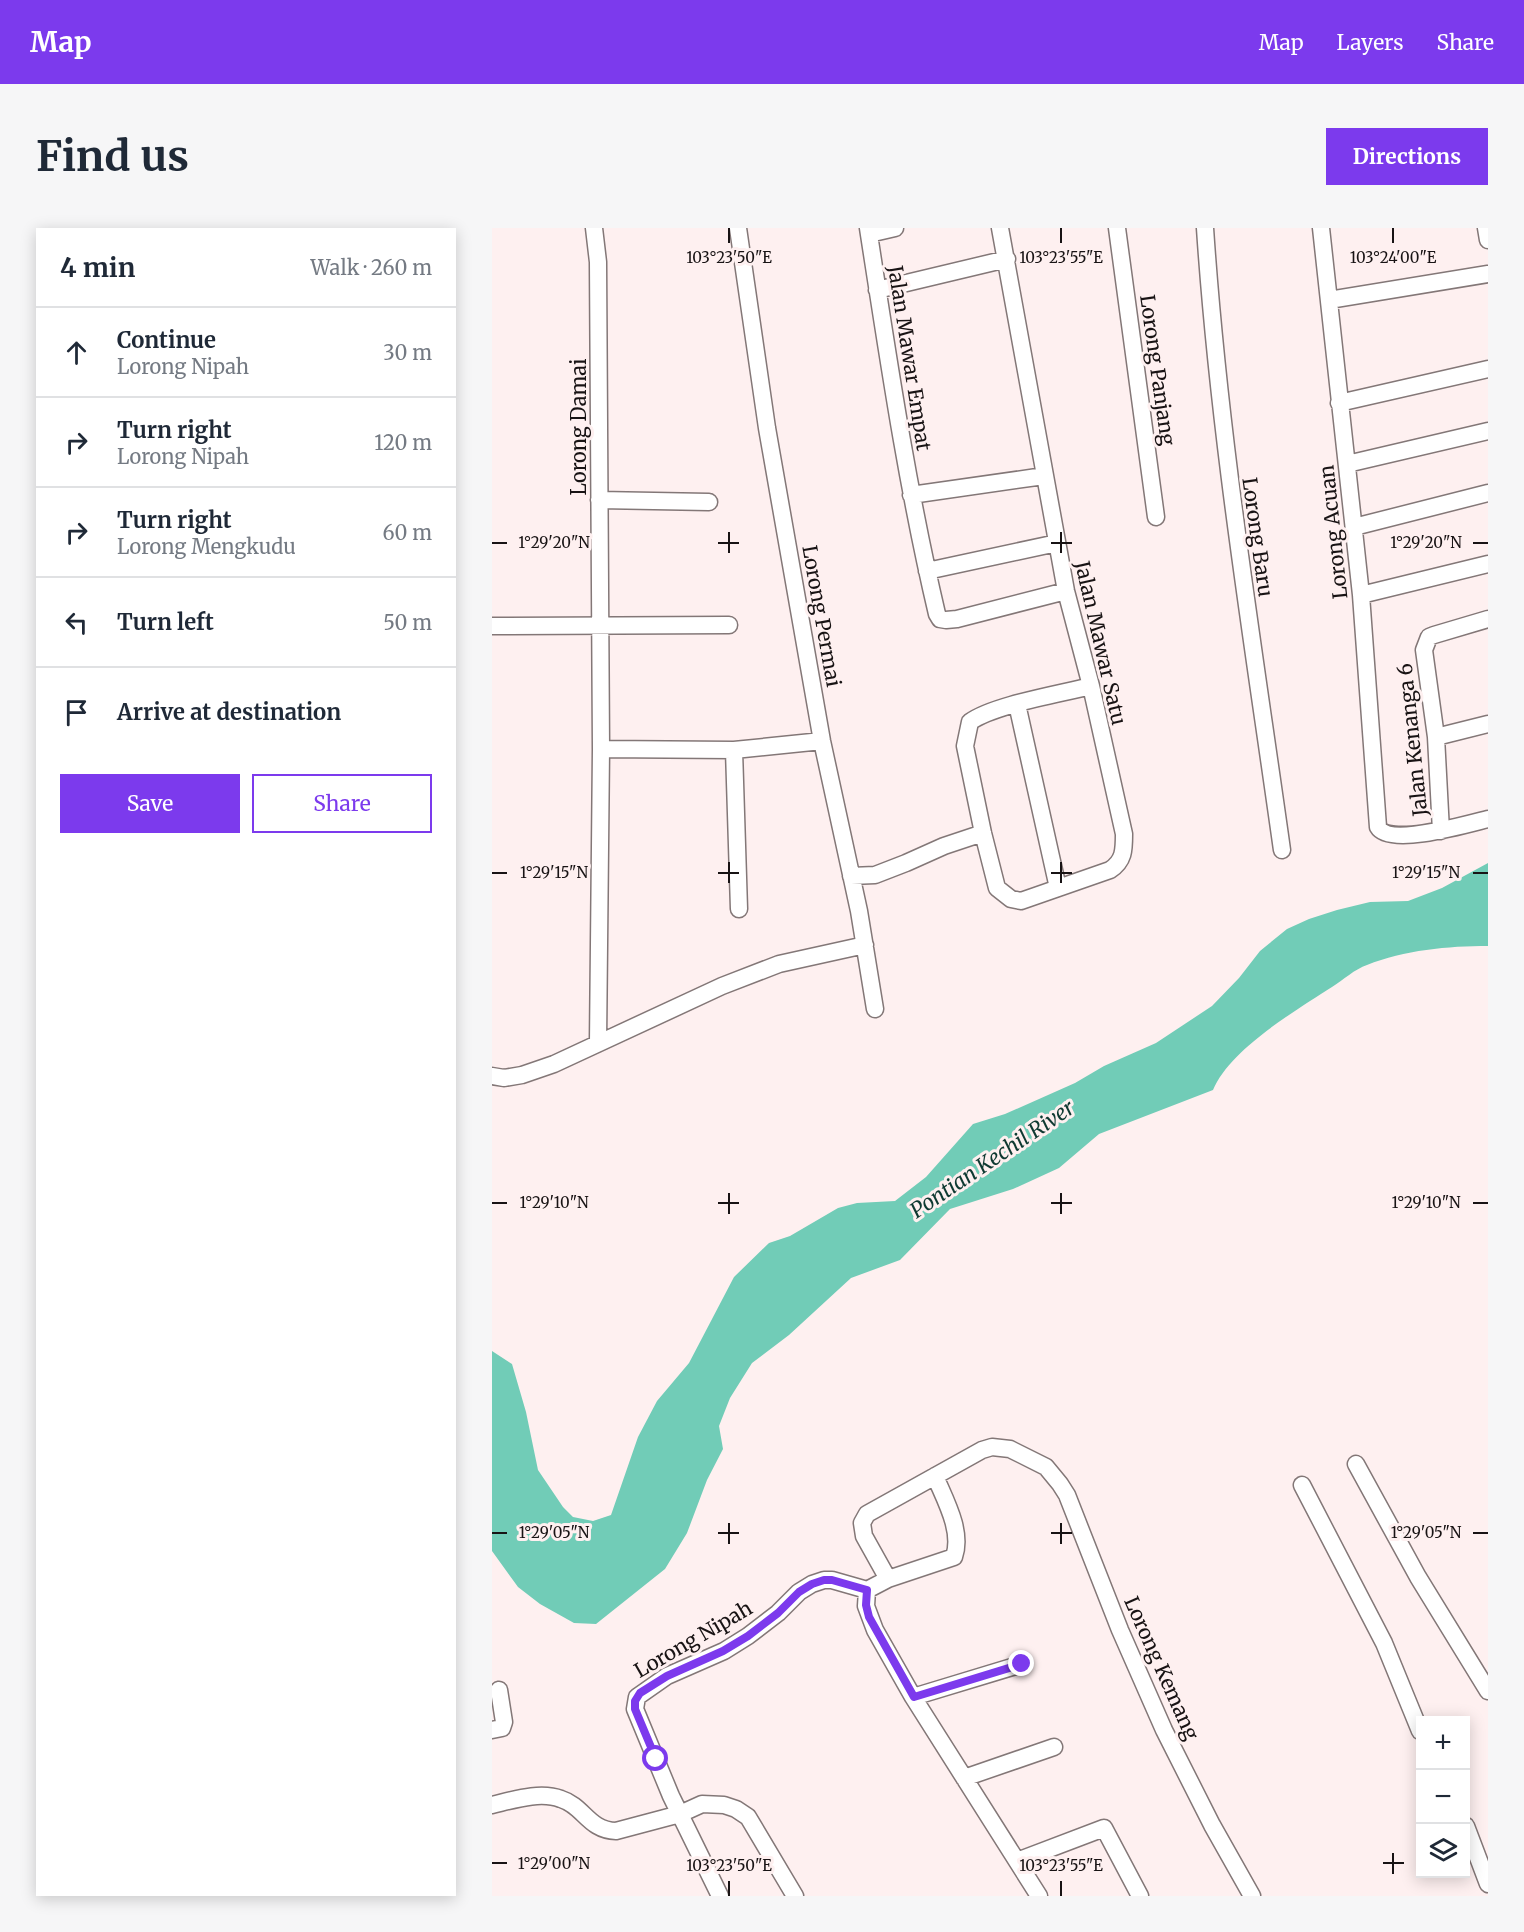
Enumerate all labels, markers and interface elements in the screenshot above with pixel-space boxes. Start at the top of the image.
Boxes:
text: Map [30,24,92,60]
text: Map [1259,29,1304,56]
text: Layers [1337,29,1404,56]
text: Share [1437,29,1494,56]
button: Directions [1326,128,1488,185]
text: Find us [36,130,189,182]
text: 103°23'50"E [686,248,772,267]
text: 103°23'55"E [1019,248,1103,267]
text: 103°24'00"E [1350,248,1437,267]
text: 4 min [60,251,135,284]
text: Walk · 260 m [310,255,432,280]
street label: Jalan Mawar Empat [883,263,937,453]
street label: Lorong Panjang [1135,293,1181,447]
text: Continue [117,326,216,354]
icon: ahead [60,336,93,369]
text: 30 m [383,340,432,365]
text: Lorong Nipah [117,354,249,379]
street label: Lorong Damai [566,358,591,496]
text: Turn right [117,416,231,444]
icon: right [60,426,93,459]
text: 120 m [374,430,432,455]
text: Lorong Nipah [117,444,249,469]
street label: Lorong Acuan [1314,464,1352,600]
street label: Lorong Baru [1237,476,1279,598]
text: Turn right [117,506,231,534]
icon: right [60,516,93,549]
text: 60 m [382,520,432,545]
text: 1°29'20"N [518,533,590,552]
text: 1°29'20"N [1390,533,1462,552]
text: Lorong Mengkudu [117,534,296,559]
street label: Lorong Permai [797,543,847,689]
street label: Jalan Mawar Satu [1070,558,1132,727]
icon: left [60,606,93,639]
text: Turn left [117,608,214,636]
text: 50 m [383,610,432,635]
street label: Jalan Kenanga 6 [1392,662,1433,819]
icon: arrive [60,696,93,729]
text: Arrive at destination [117,698,341,726]
button: Save [60,774,240,833]
button: Share [252,774,432,833]
text: 1°29'15"N [520,863,588,882]
text: 1°29'15"N [1392,863,1460,882]
water label: Pontian Kechil River [905,1094,1080,1224]
text: 1°29'10"N [519,1193,589,1212]
text: 1°29'10"N [1391,1193,1461,1212]
text: 1°29'05"N [519,1523,590,1542]
text: 1°29'05"N [1391,1523,1462,1542]
street label: Lorong Kemang [1119,1592,1205,1744]
street label: Lorong Nipah [630,1595,756,1683]
route end [1008,1650,1034,1676]
map controls [1416,1716,1470,1878]
button: + [1416,1716,1470,1770]
route start [642,1745,668,1771]
button: − [1416,1770,1470,1824]
button: layers [1416,1824,1470,1878]
text: 1°29'00"N [518,1854,591,1873]
text: 103°23'50"E [686,1856,772,1875]
text: 103°23'55"E [1019,1856,1103,1875]

